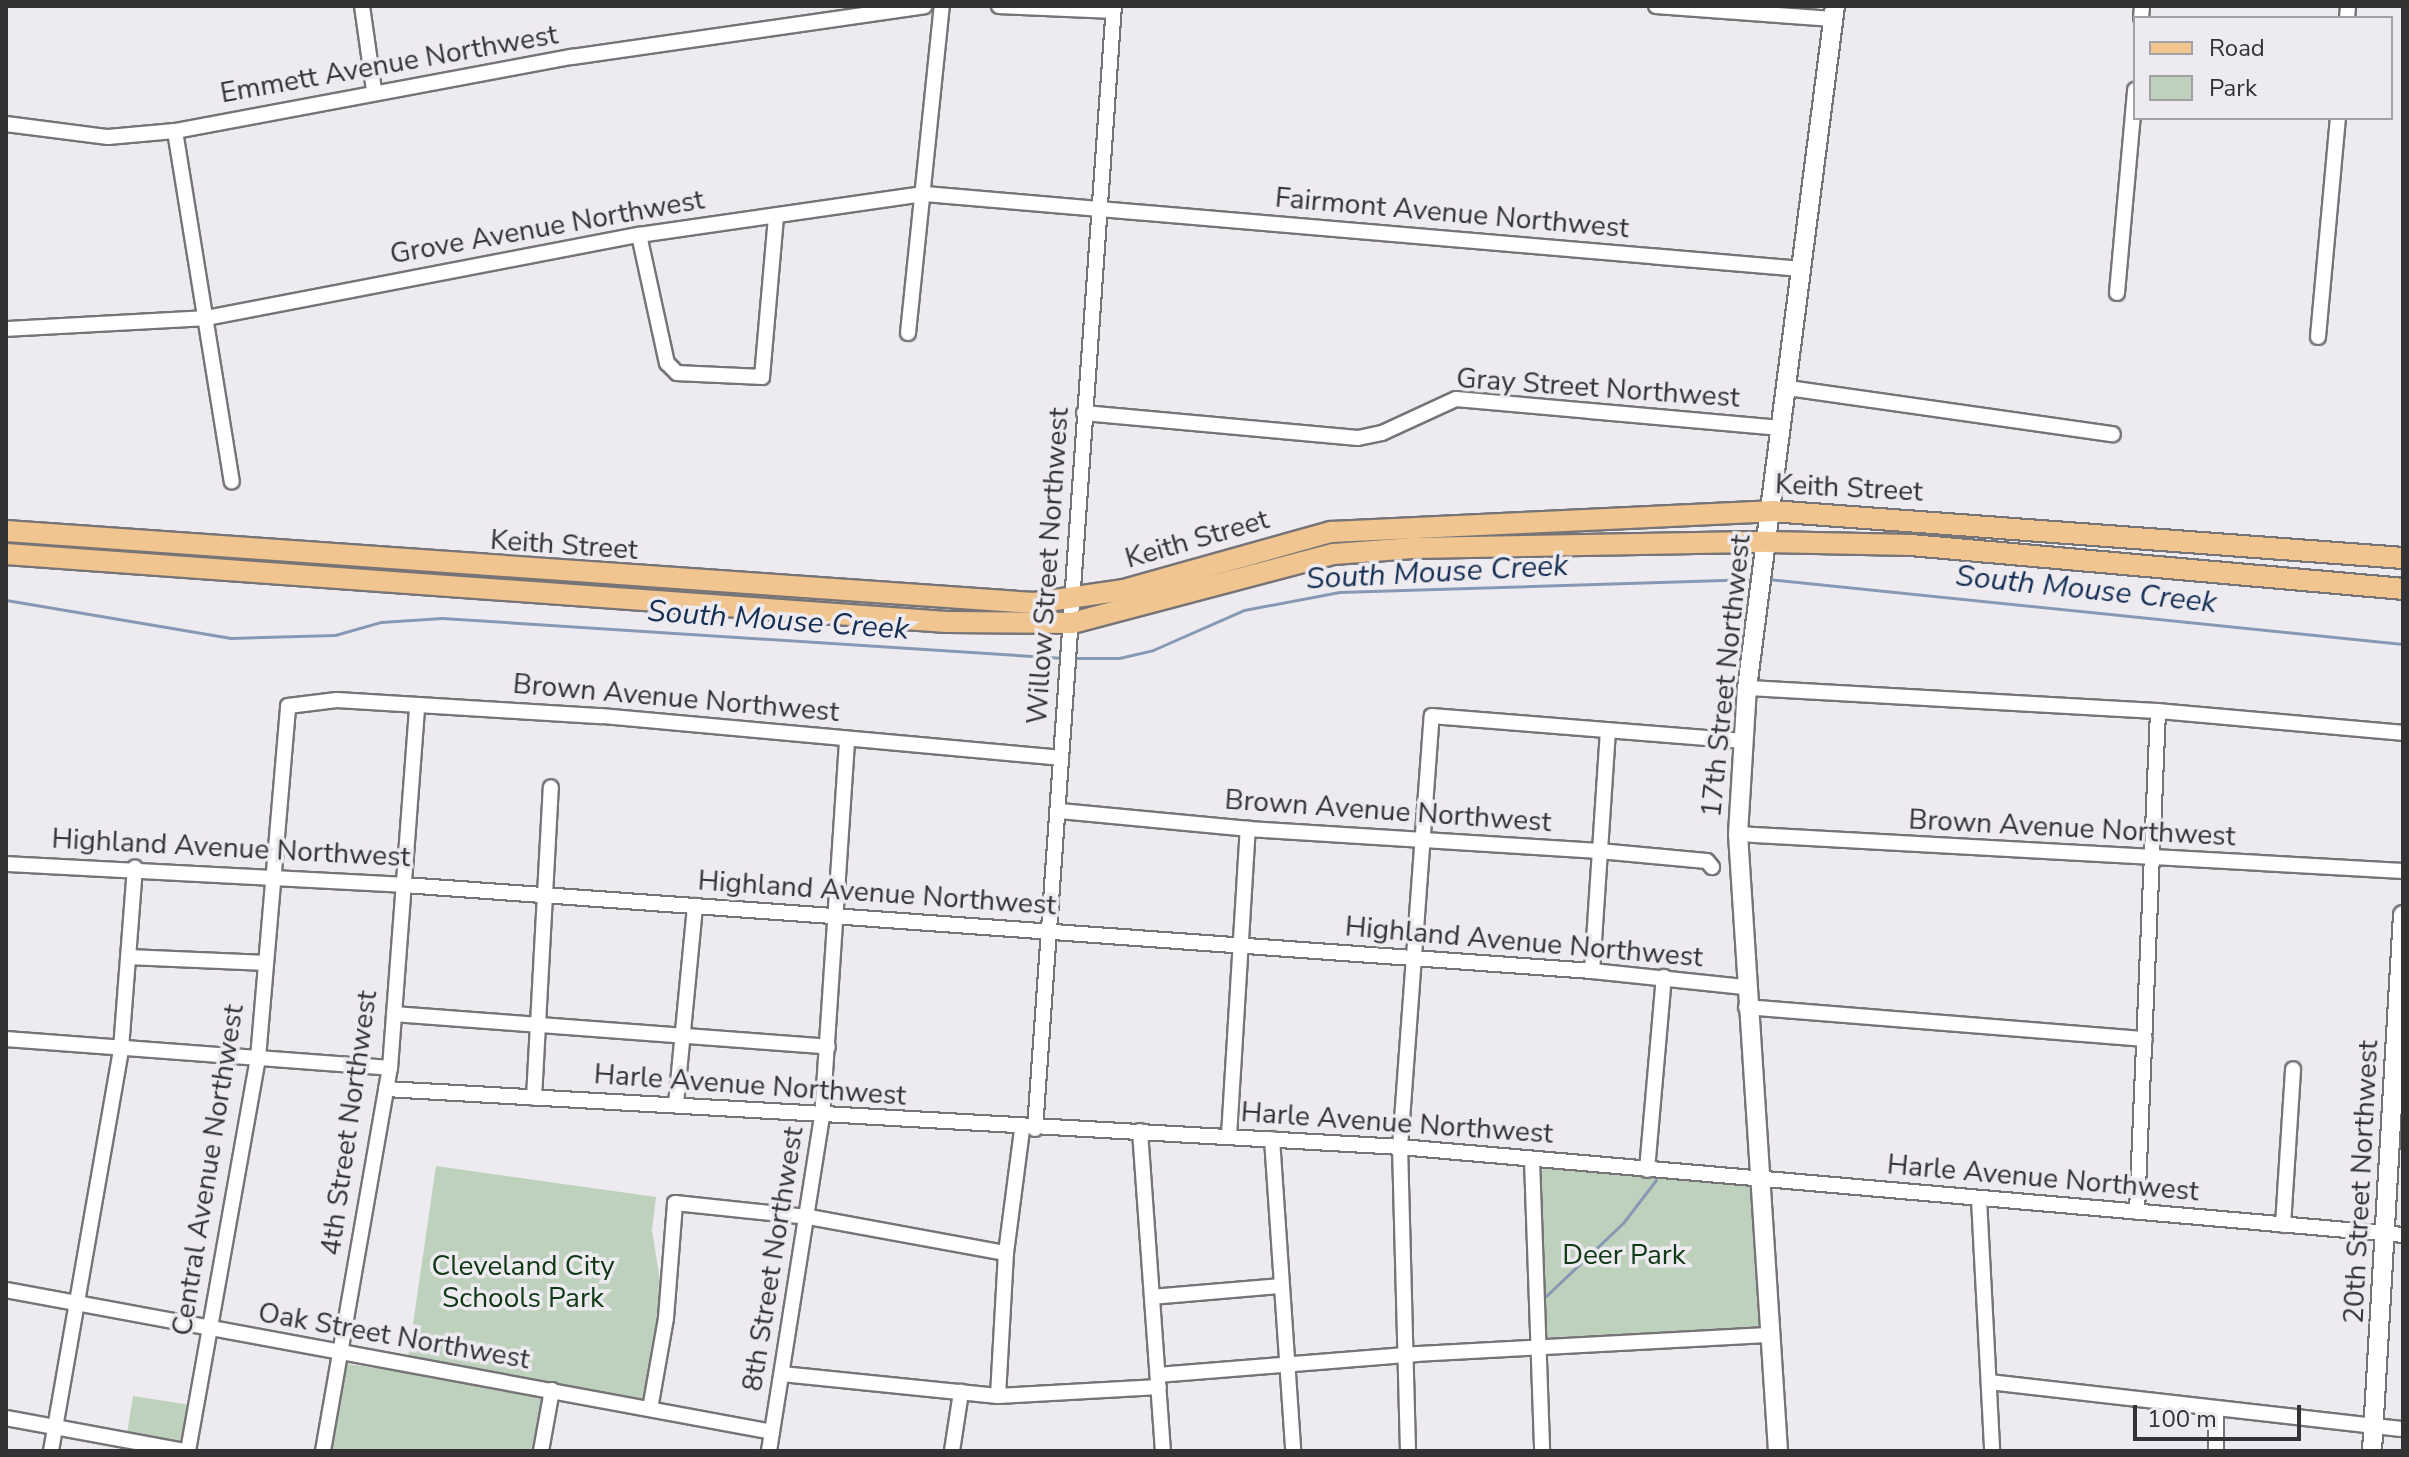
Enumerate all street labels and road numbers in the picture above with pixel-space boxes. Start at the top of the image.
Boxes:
street label: Emmett Avenue Northwest [218,18,560,110]
street label: Fairmont Avenue Northwest [1274,181,1630,245]
street label: Grove Avenue Northwest [387,183,707,271]
street label: Gray Street Northwest [1455,361,1741,415]
street label: Willow Street Northwest [1020,406,1076,726]
street label: Keith Street [1774,467,1924,509]
street label: Keith Street [1121,502,1273,576]
street label: Keith Street [489,523,639,567]
street label: 17th Street Northwest [1694,533,1758,819]
street label: Brown Avenue Northwest [512,667,840,729]
street label: Brown Avenue Northwest [1224,783,1552,839]
street label: Brown Avenue Northwest [1908,803,2236,853]
street label: Highland Avenue Northwest [51,822,411,874]
street label: Highland Avenue Northwest [697,864,1057,922]
street label: Highland Avenue Northwest [1344,910,1704,974]
street label: 4th Street Northwest [314,988,384,1258]
street label: Central Avenue Northwest [165,1002,251,1338]
street label: 20th Street Northwest [2337,1039,2385,1325]
street label: Harle Avenue Northwest [593,1057,907,1113]
street label: Harle Avenue Northwest [1240,1095,1554,1151]
street label: 8th Street Northwest [736,1124,810,1394]
street label: Harle Avenue Northwest [1886,1148,2200,1208]
street label: Oak Street Northwest [256,1296,532,1376]

